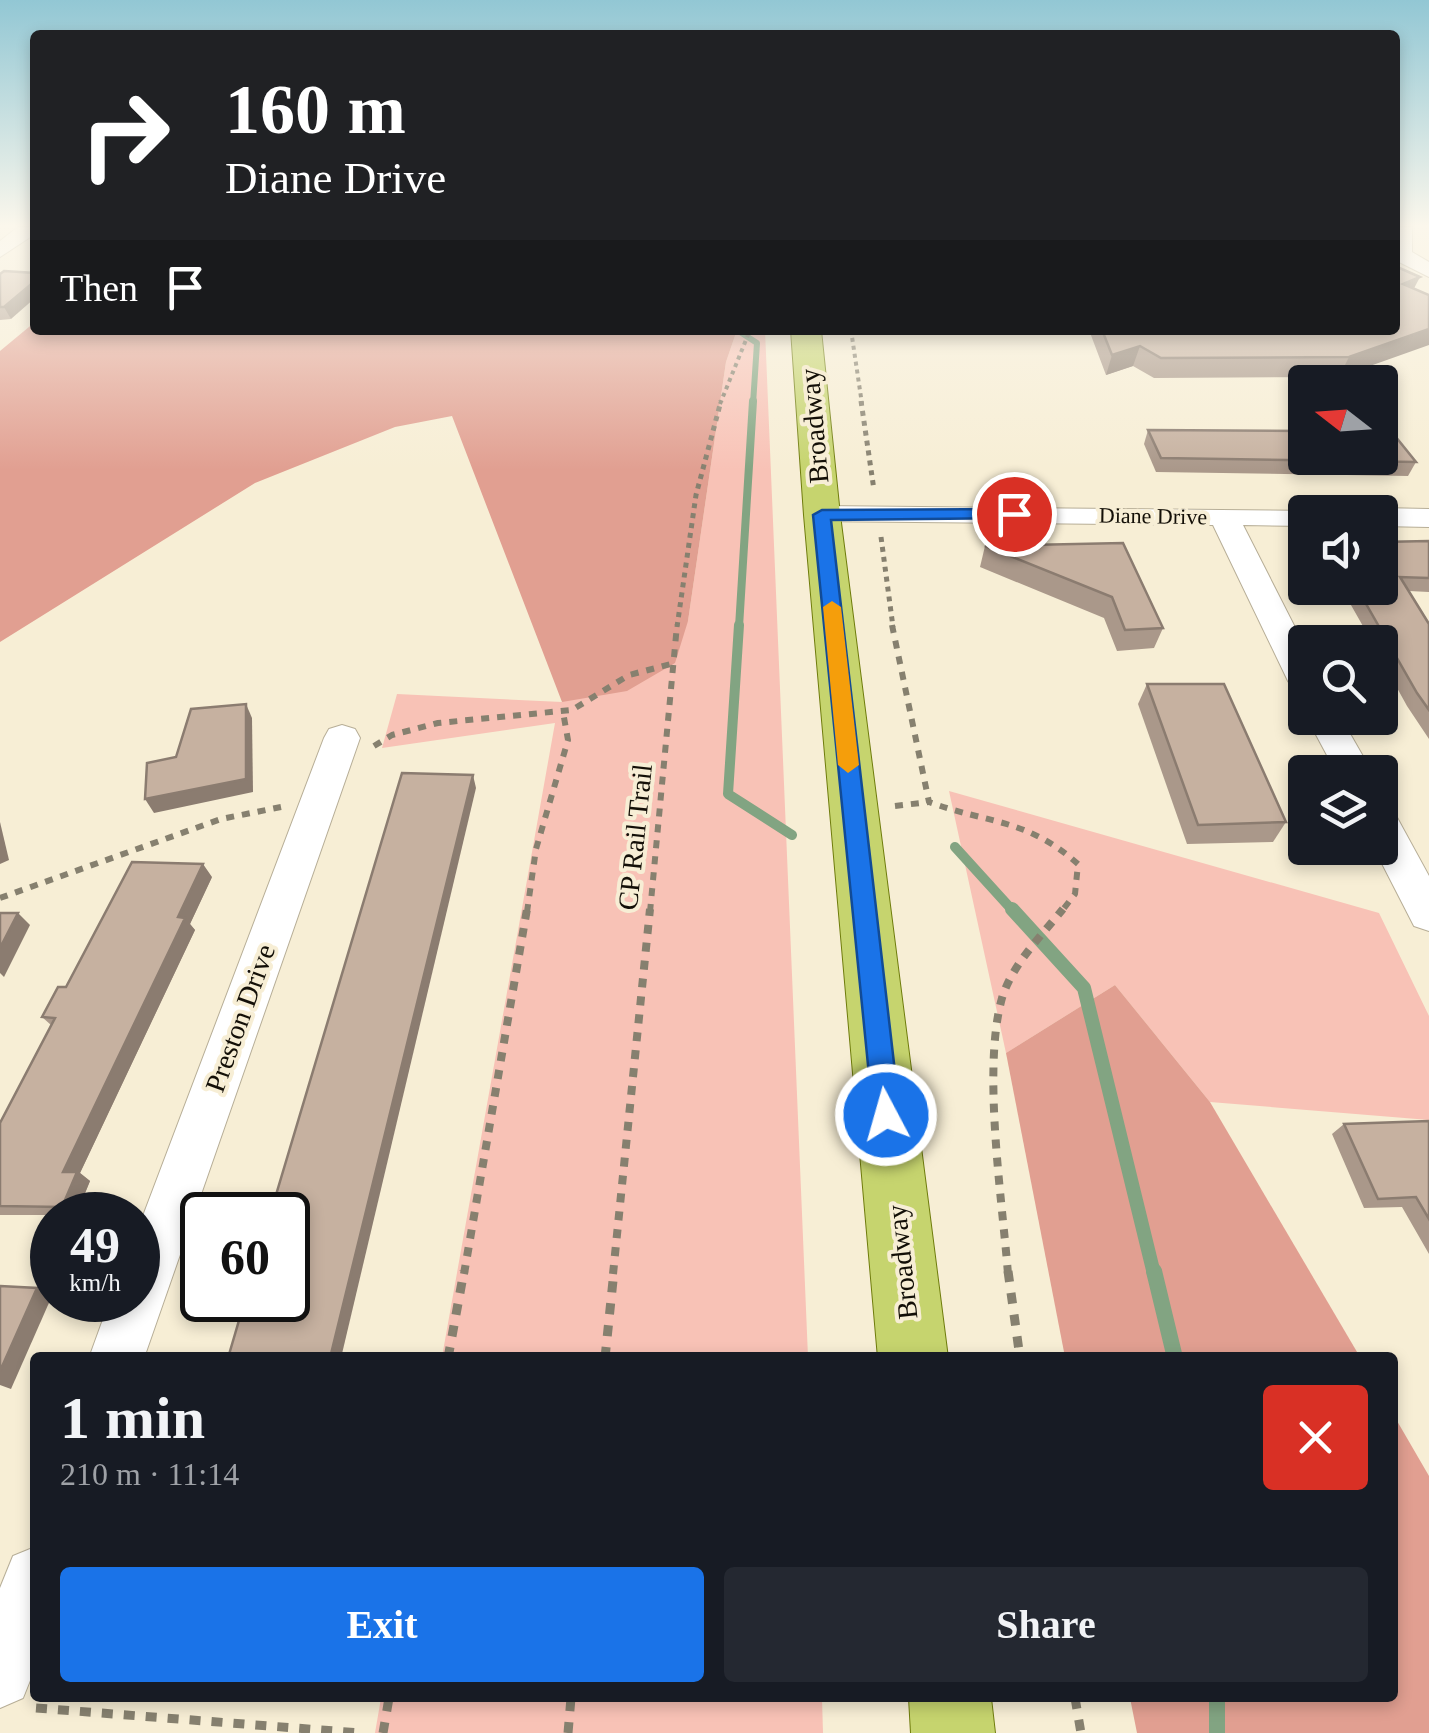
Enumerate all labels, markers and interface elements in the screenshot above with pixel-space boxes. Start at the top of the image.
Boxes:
icon: right [60,70,190,200]
text: 160 m [225,71,406,148]
text: Diane Drive [225,153,446,203]
icon: arrive [158,260,213,315]
text: Then [60,267,138,309]
north arrow [1288,365,1398,475]
map controls [1288,365,1398,865]
street label: Broadway [794,367,834,485]
pin [972,472,1057,557]
icon: arrive [987,487,1042,542]
button: sound [1288,495,1398,605]
street label: Diane Drive [1099,503,1207,529]
button: search [1288,625,1398,735]
button: layers [1288,755,1398,865]
street label: CP Rail Trail [612,762,658,912]
street label: Preston Drive [199,940,281,1096]
position arrow [834,1063,938,1167]
speed limit sign: 60 [180,1192,310,1322]
street label: Broadway [881,1203,923,1321]
text: 49 [70,1217,120,1273]
text: km/h [69,1269,121,1296]
text: 1 min [60,1385,205,1451]
button: close [1263,1385,1368,1490]
text: 210 m · 11:14 [60,1456,239,1492]
button: Exit [60,1567,704,1682]
button: Share [724,1567,1368,1682]

